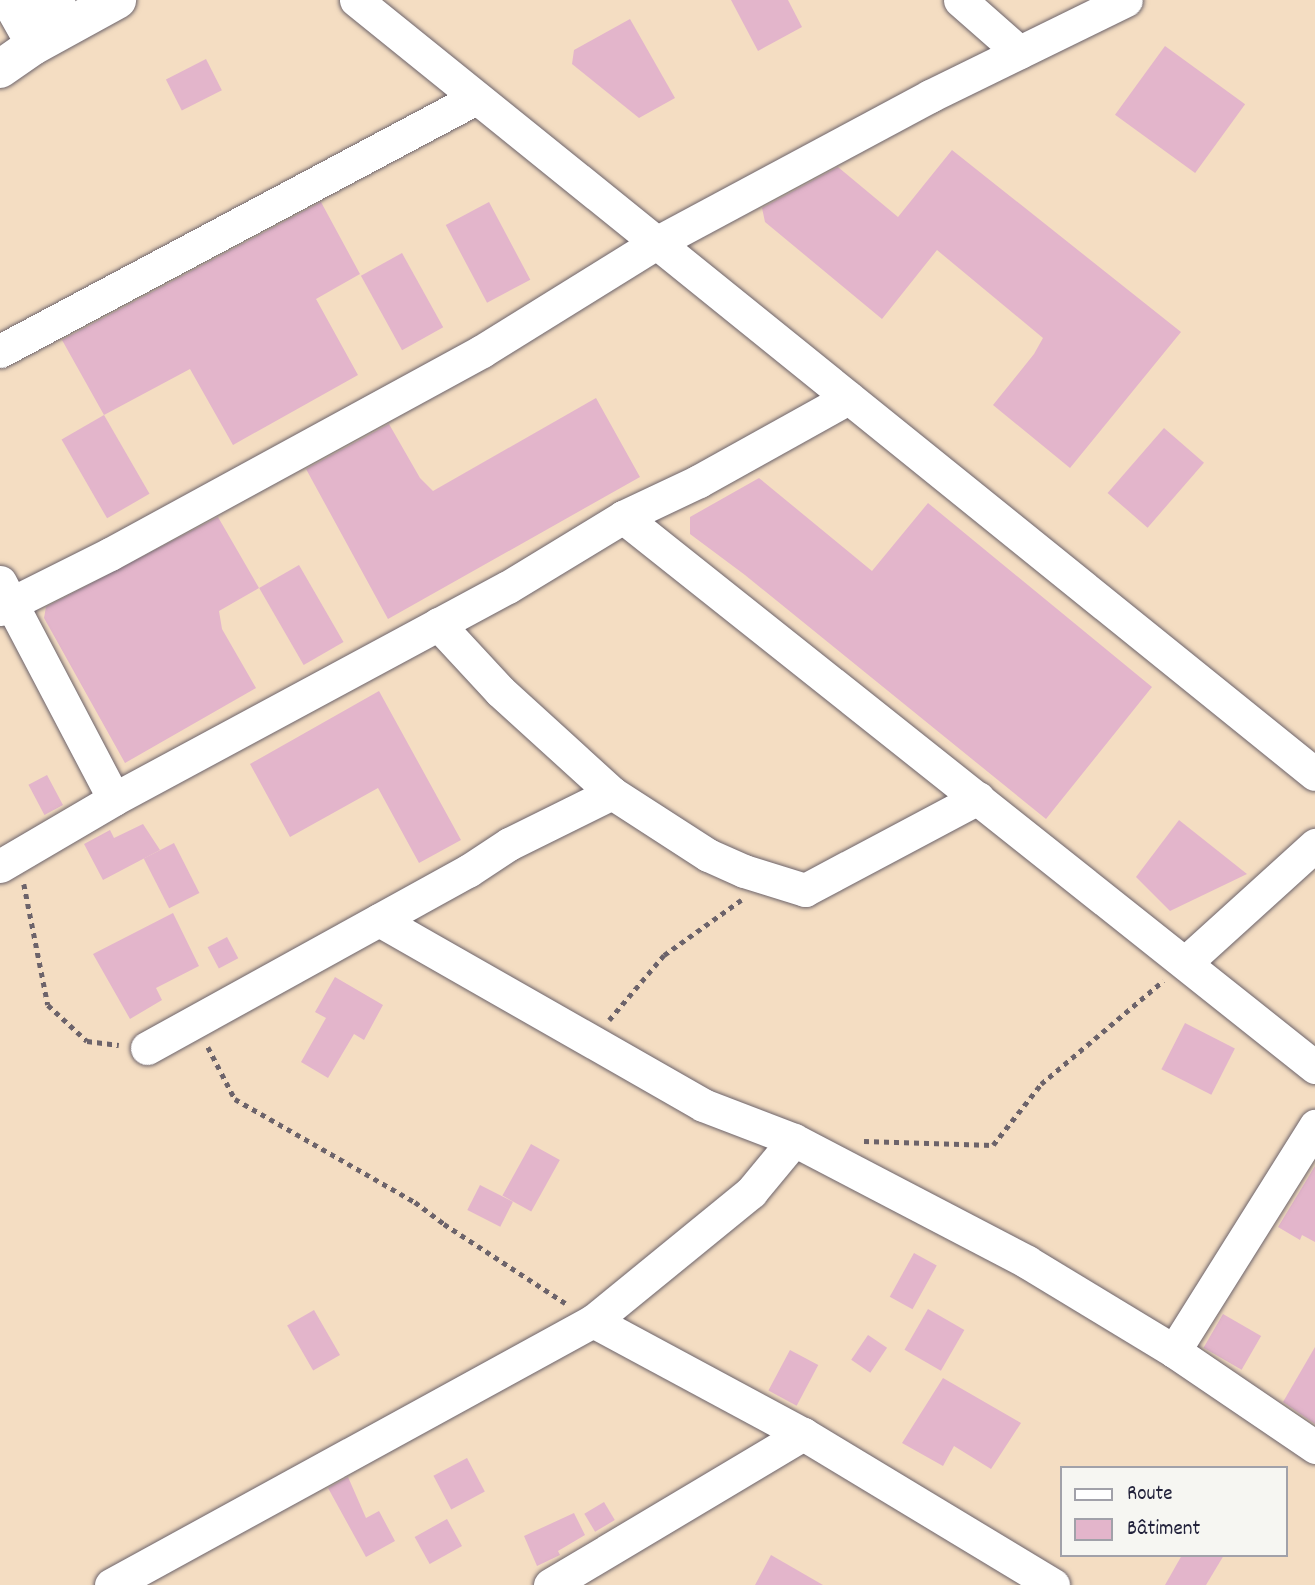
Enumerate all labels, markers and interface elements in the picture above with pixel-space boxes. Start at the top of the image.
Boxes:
legend [1060,1466,1287,1557]
text: Route [1127,1480,1173,1510]
text: Bâtiment [1127,1515,1200,1545]

